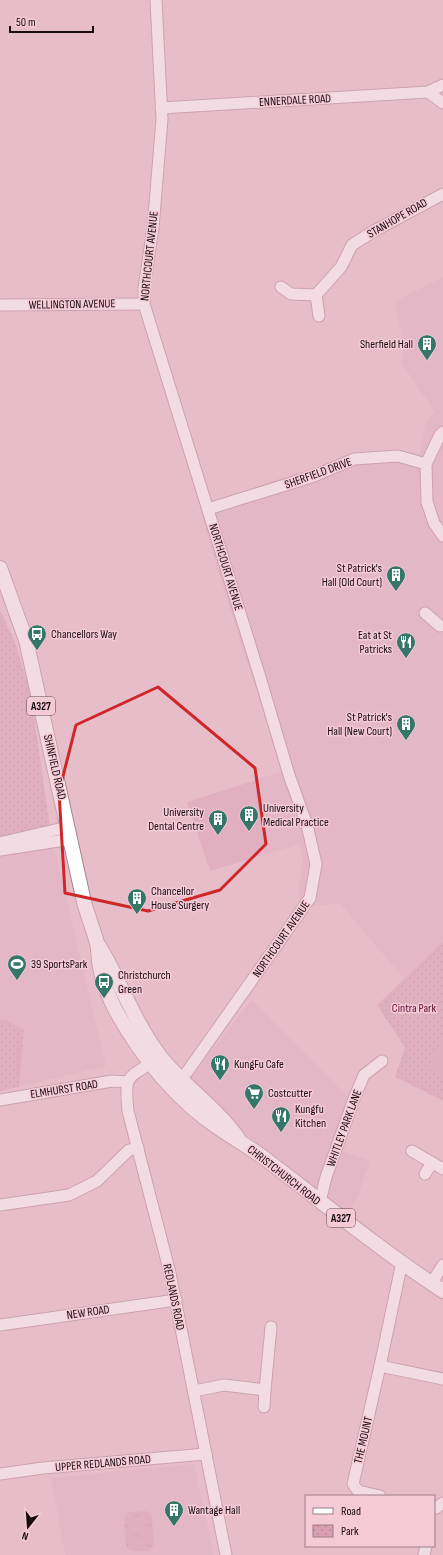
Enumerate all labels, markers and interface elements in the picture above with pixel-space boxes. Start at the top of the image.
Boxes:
scale bar [10,8,93,34]
text: 50 m [16,15,36,30]
street label: ENNERDALE ROAD [259,91,332,110]
street label: STANHOPE ROAD [364,195,430,242]
street label: NORTHCOURT AVENUE [137,210,162,302]
street label: WELLINGTON AVENUE [28,296,116,313]
building icon: Sherfield Hall [416,333,438,361]
place label: Sherfield Hall [360,337,413,352]
street label: SHERFIELD DRIVE [283,454,354,493]
street label: NORTHCOURT AVENUE [205,522,246,613]
place label: St Patrick's Hall (Old Court) [322,561,382,590]
building icon: St Patrick's Hall (Old Court) [385,564,407,592]
bus stop icon: Chancellors Way [26,623,48,651]
place label: Chancellors Way [51,627,117,642]
place label: Eat at St Patricks [358,628,392,657]
restaurant icon: Eat at St Patricks [395,631,417,659]
road number: A327 [27,697,55,715]
place label: St Patrick's Hall (New Court) [327,710,392,739]
building icon: St Patrick's Hall (New Court) [395,713,417,741]
street label: SHINFIELD ROAD [40,733,69,801]
place label: University Medical Practice [263,801,329,830]
building icon: University Medical Practice [238,804,260,832]
place label: University Dental Centre [148,805,204,834]
building icon: University Dental Centre [207,808,229,836]
place label: Chancellor House Surgery [151,884,210,913]
building icon: Chancellor House Surgery [126,887,148,915]
street label: NORTHCOURT AVENUE [249,898,313,981]
sports icon: 39 SportsPark [6,953,28,981]
place label: 39 SportsPark [31,957,88,972]
place label: Christchurch Green [118,968,171,997]
bus stop icon: Christchurch Green [93,971,115,999]
park label: Cintra Park [392,1001,437,1016]
restaurant icon: KungFu Cafe [209,1053,231,1081]
place label: KungFu Cafe [234,1057,284,1072]
street label: ELMHURST ROAD [29,1077,99,1102]
supermarket icon: Costcutter [243,1082,265,1110]
place label: Costcutter [268,1086,312,1101]
street label: WHITLEY PARK LANE [324,1087,365,1169]
place label: Kungfu Kitchen [295,1102,326,1131]
restaurant icon: Kungfu Kitchen [270,1105,292,1133]
street label: CHRISTCHURCH ROAD [244,1142,323,1209]
road number: A327 [327,1209,355,1227]
street label: REDLANDS ROAD [159,1263,188,1332]
street label: NEW ROAD [66,1302,111,1323]
street label: THE MOUNT [351,1415,376,1465]
street label: UPPER REDLANDS ROAD [55,1452,152,1475]
legend [305,1495,435,1547]
building icon: Wantage Hall [163,1499,185,1527]
place label: Wantage Hall [188,1503,240,1518]
text: Road [341,1504,361,1519]
north arrow [8,1507,48,1547]
text: Park [341,1524,359,1539]
text: N [20,1529,30,1543]

